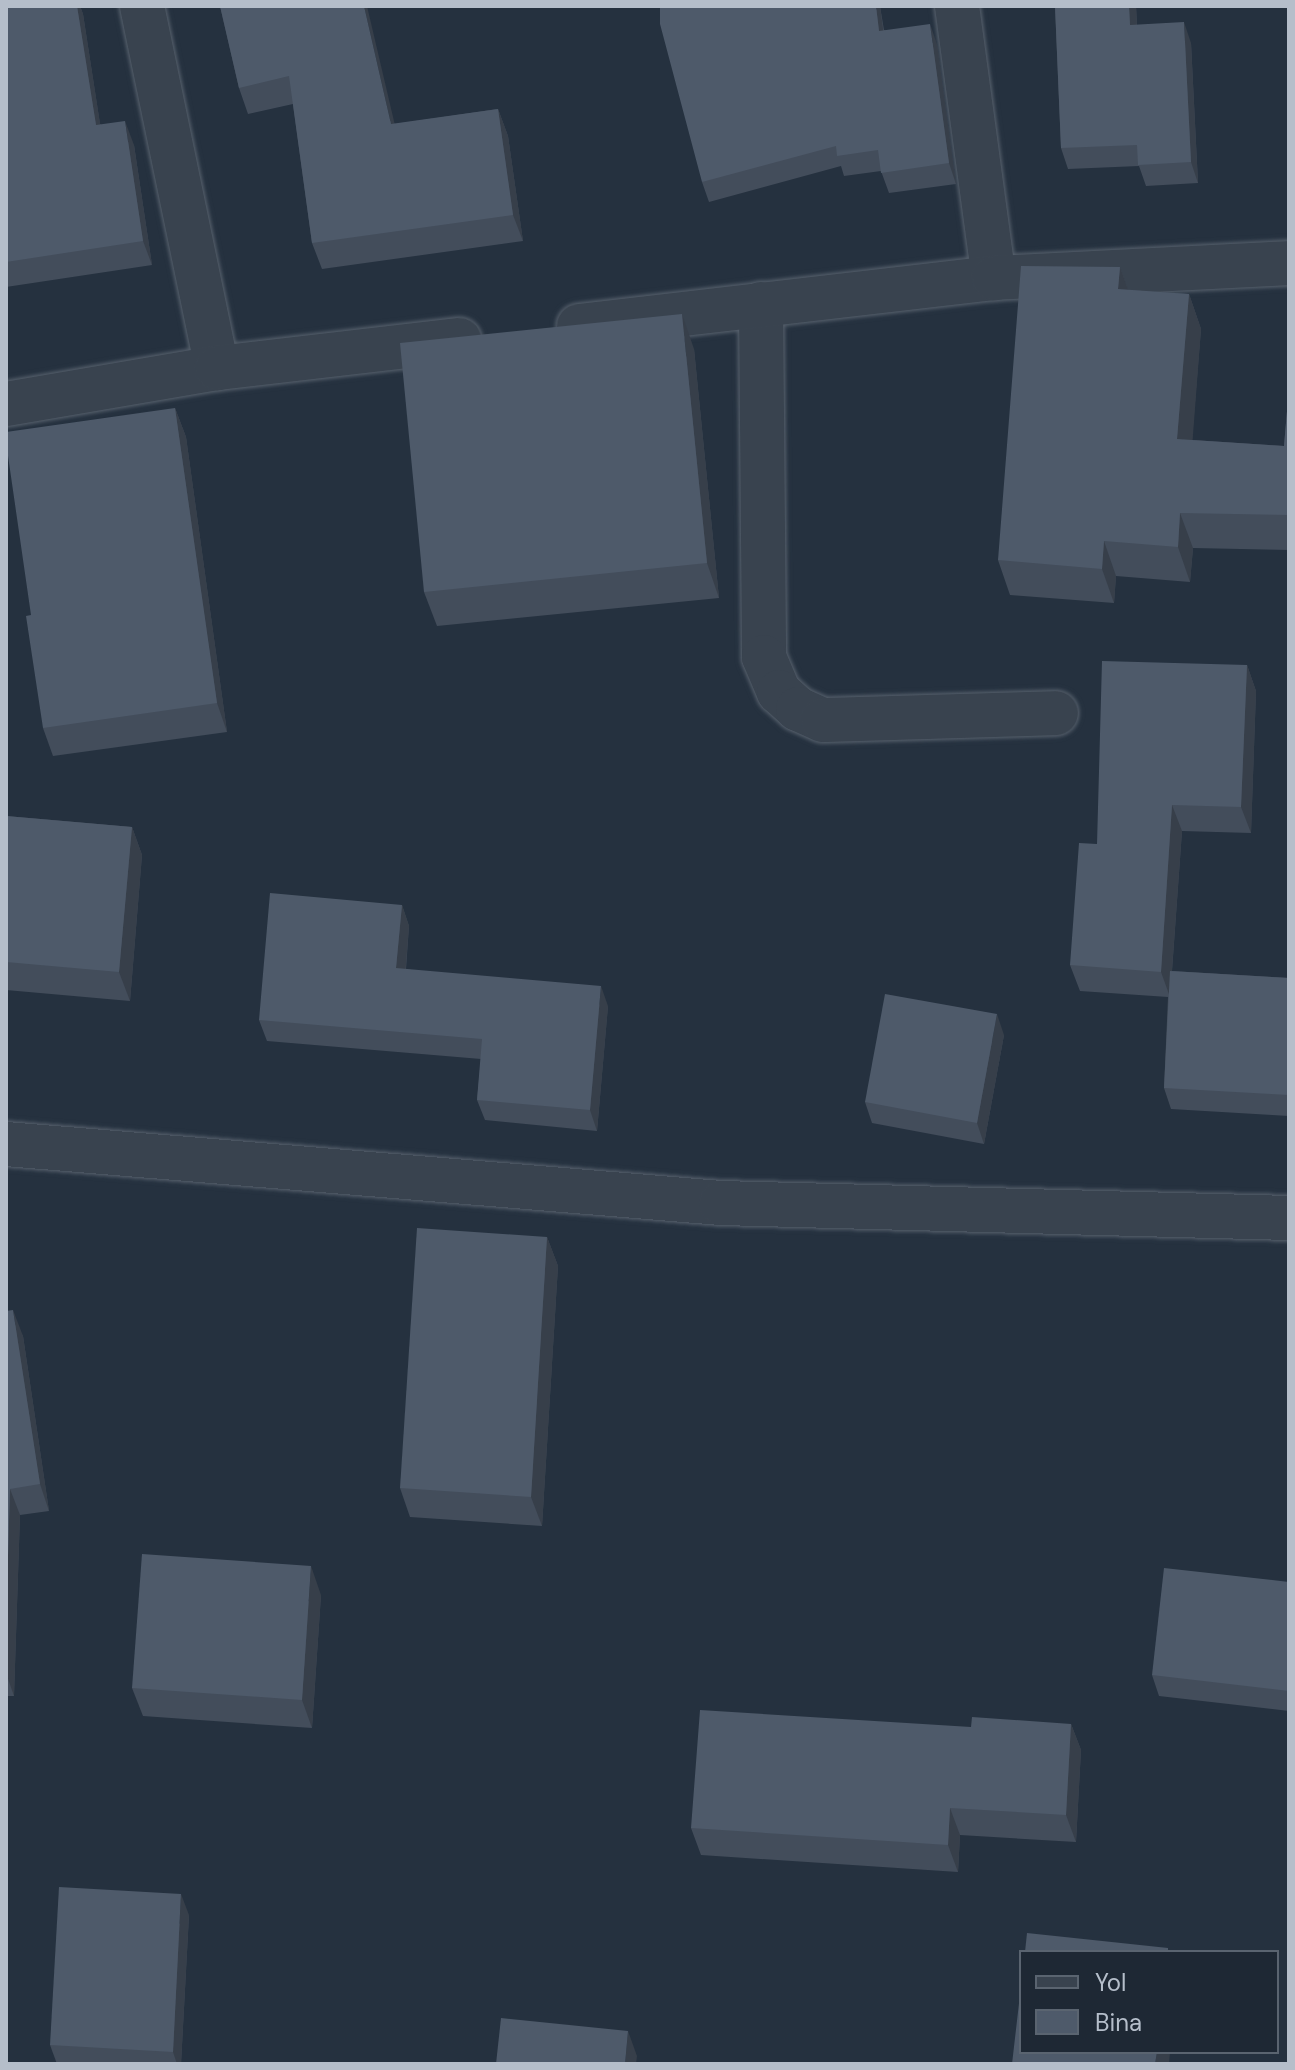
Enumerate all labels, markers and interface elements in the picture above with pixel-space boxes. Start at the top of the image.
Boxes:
legend [1019,1950,1279,2054]
text: Yol [1095,1967,1126,1998]
text: Bina [1095,2007,1142,2038]

